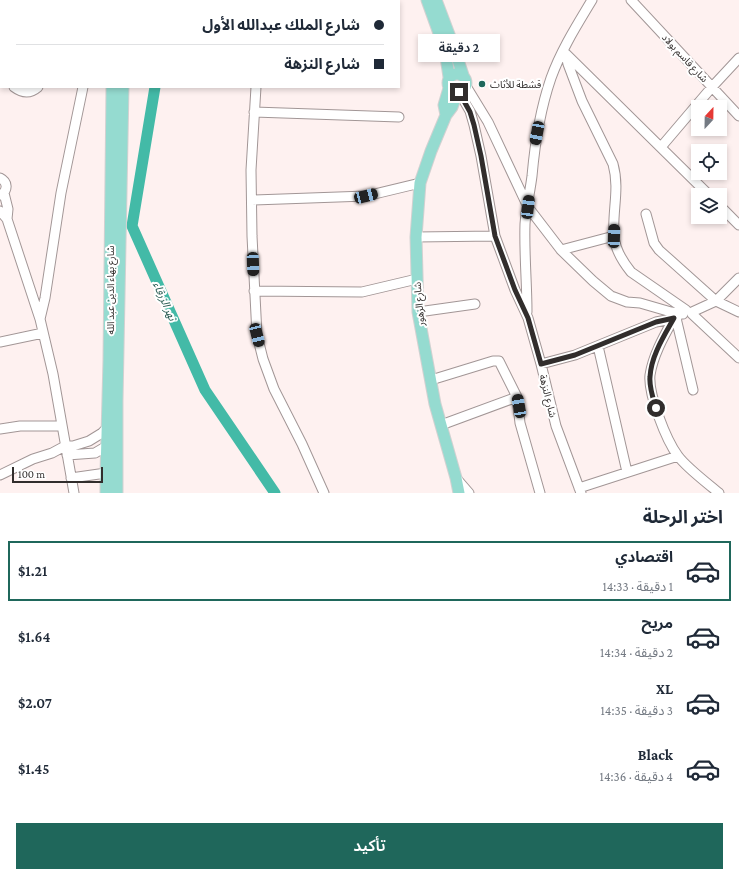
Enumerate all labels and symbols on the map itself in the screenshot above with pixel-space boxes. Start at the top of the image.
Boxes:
street label: شارع قاسم بولاد [658,32,710,86]
callout: 2 دقيقة [418,34,500,62]
marker: قشطة للأثاث [477,79,487,89]
place label: قشطة للأثاث [490,79,542,90]
route end [450,83,468,101]
north arrow [691,100,727,136]
car [529,120,545,146]
car [353,187,379,205]
car [521,194,535,220]
car [608,224,620,248]
street label: شارع بهاء الدين عبد الله [105,245,118,334]
car [247,252,259,276]
water label: نهر الزرقاء [150,280,180,324]
street label: شارع الزهور [412,281,428,327]
car [248,322,266,348]
street label: شارع النزهة [535,373,559,419]
car [511,393,527,419]
route start [647,399,665,417]
scale bar [12,465,103,484]

